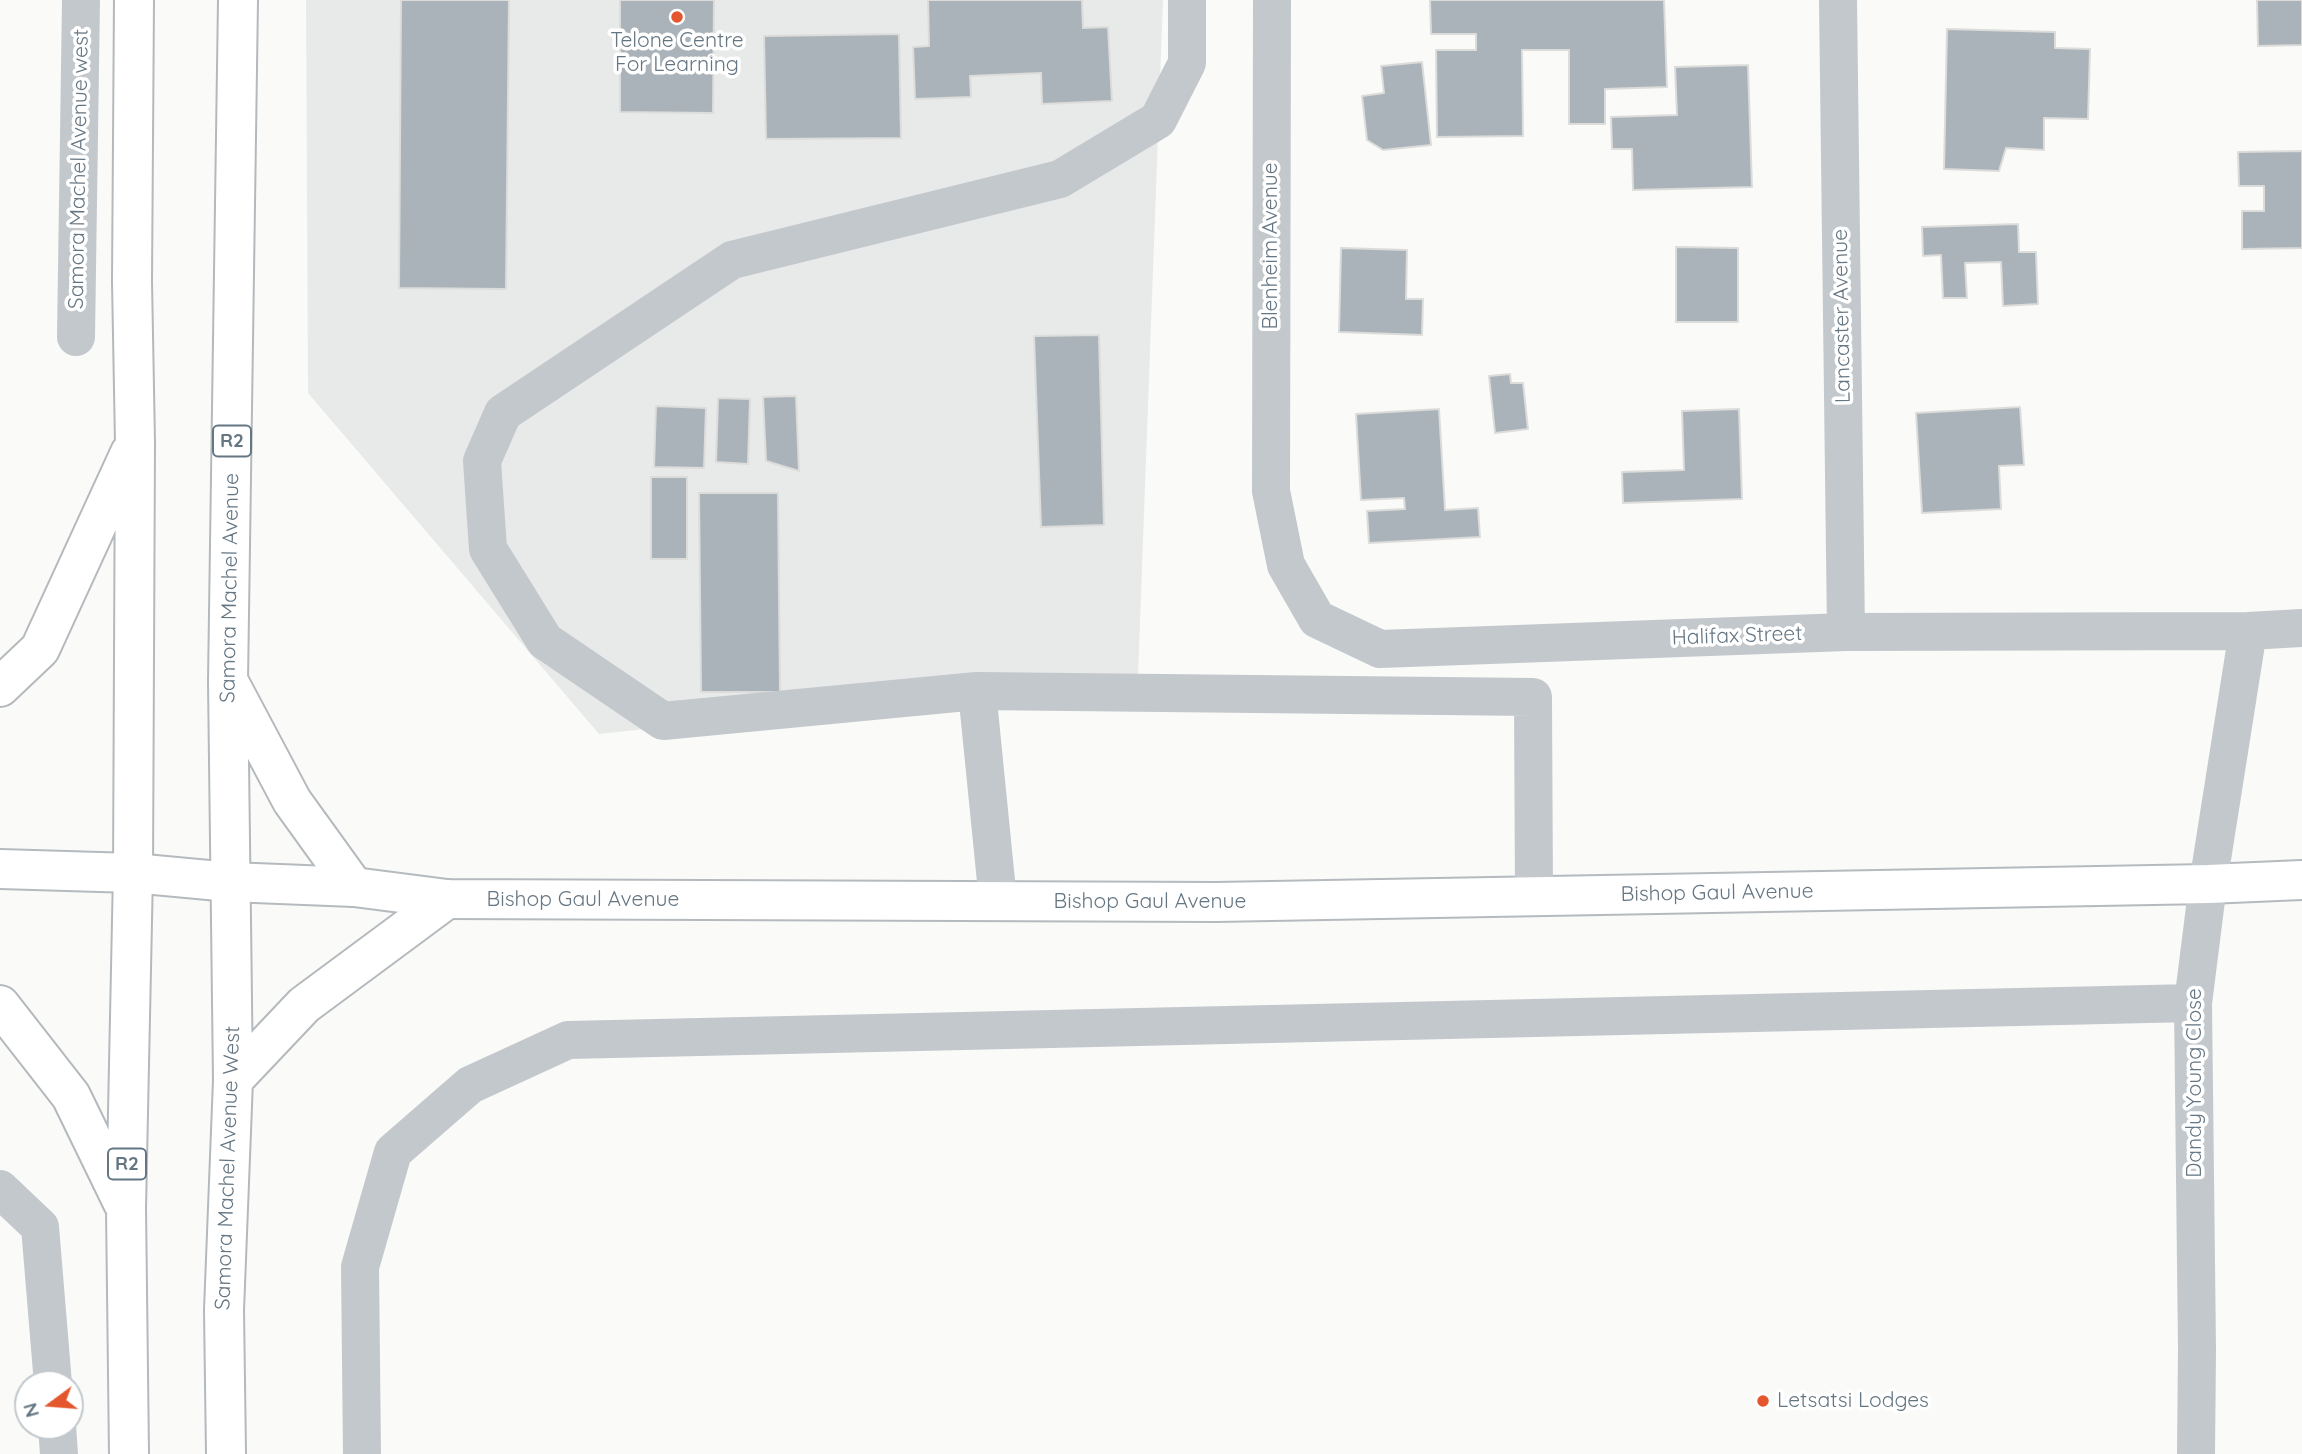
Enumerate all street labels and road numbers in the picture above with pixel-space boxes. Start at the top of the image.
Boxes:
street label: Samora Machel Avenue west [64,29,94,309]
street label: Blenheim Avenue [1258,162,1284,330]
street label: Lancaster Avenue [1828,229,1856,403]
road number: R2 [213,426,251,456]
street label: Samora Machel Avenue [215,473,245,703]
street label: Halifax Street [1671,621,1803,651]
street label: Bishop Gaul Avenue [1620,879,1814,907]
street label: Bishop Gaul Avenue [487,887,679,913]
street label: Bishop Gaul Avenue [1054,889,1246,915]
street label: Dandy Young Close [2182,988,2208,1178]
street label: Samora Machel Avenue West [210,1025,246,1311]
road number: R2 [108,1148,146,1180]

